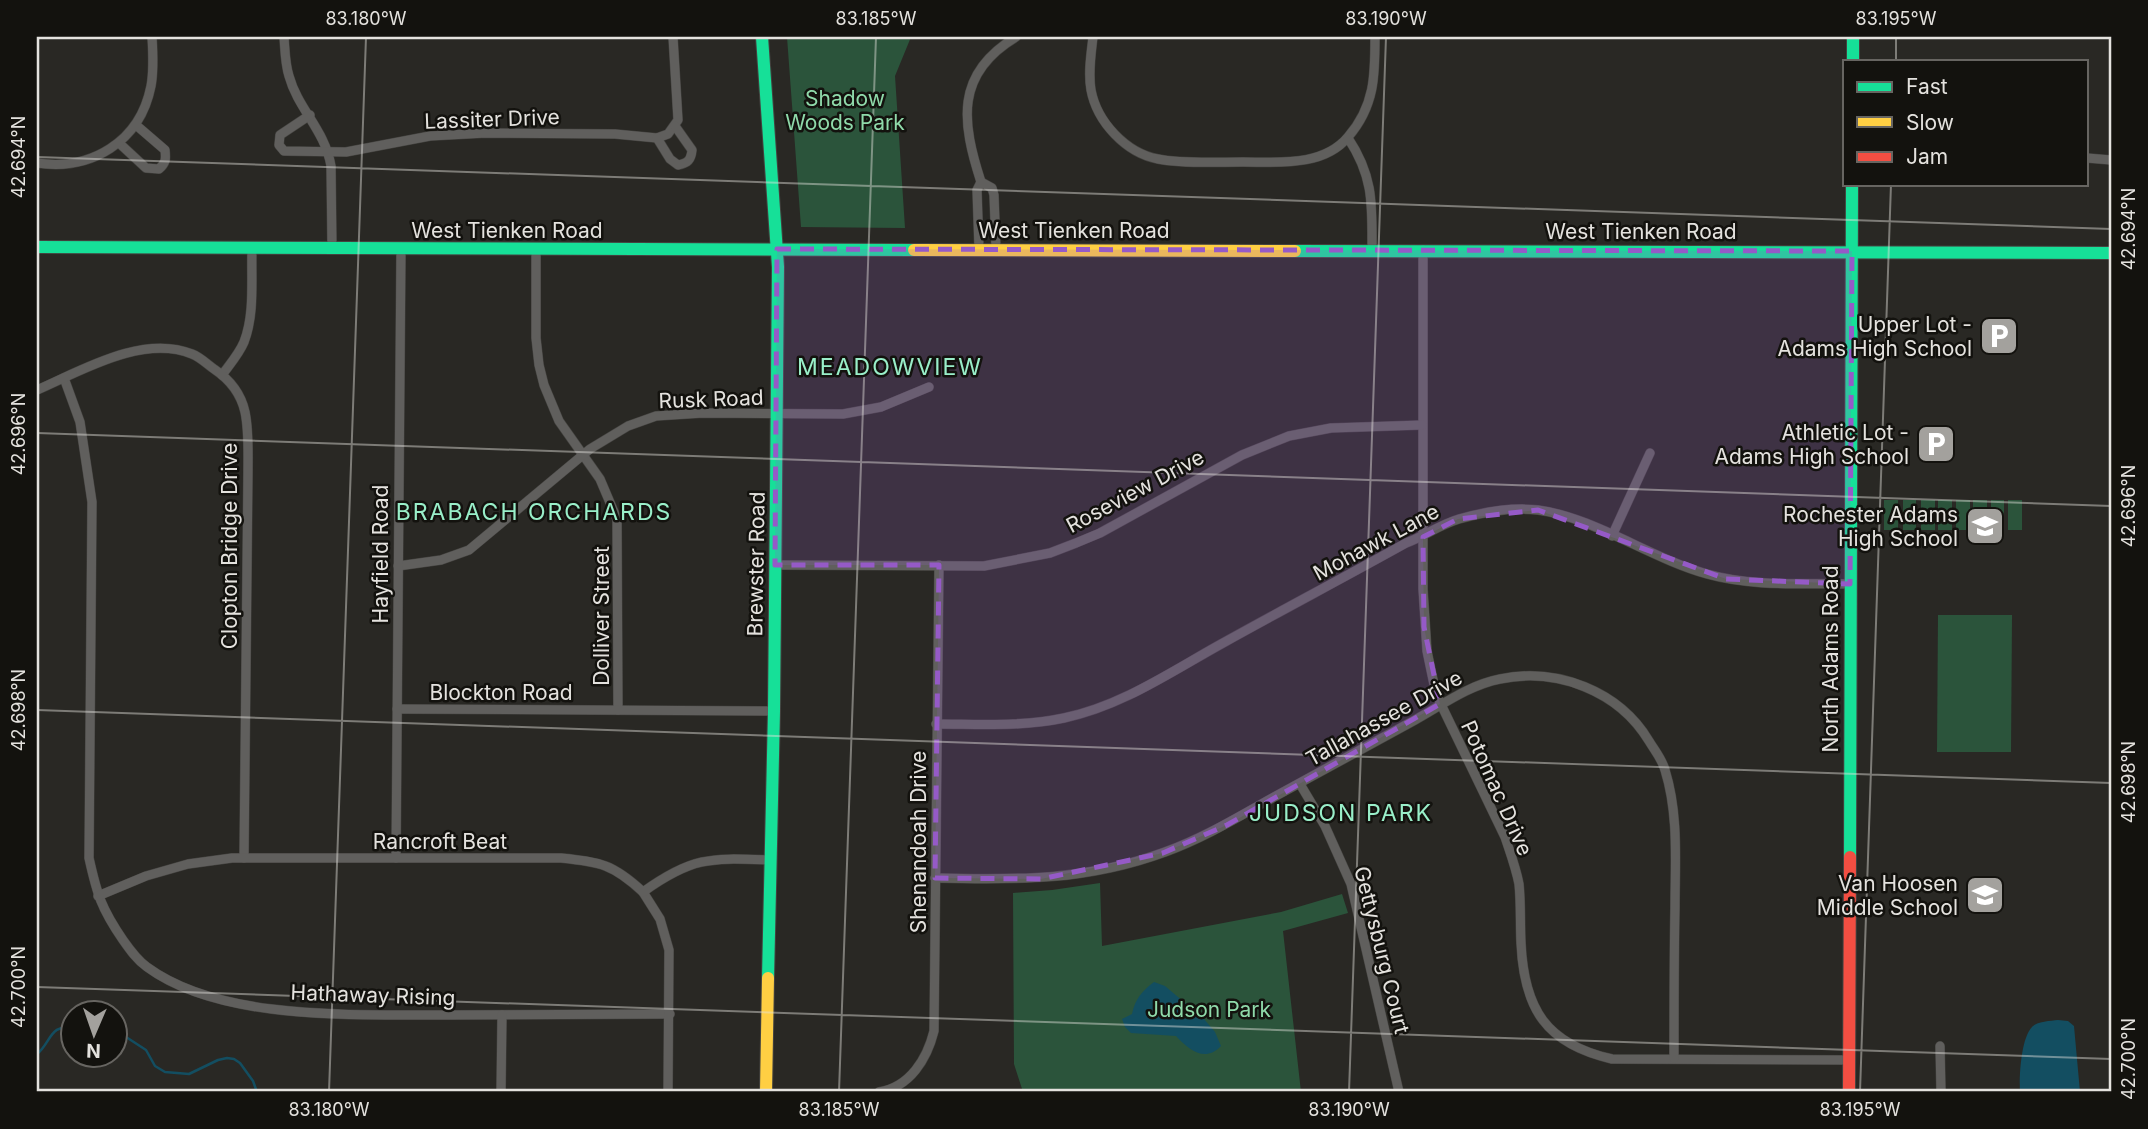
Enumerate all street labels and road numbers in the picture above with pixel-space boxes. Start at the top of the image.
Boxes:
street label: Lassiter Drive [424,104,560,134]
street label: West Tienken Road [411,218,603,243]
street label: West Tienken Road [978,218,1170,243]
street label: West Tienken Road [1545,219,1737,244]
street label: Rusk Road [658,385,764,413]
street label: Clopton Bridge Drive [217,443,242,649]
street label: Roseview Drive [1062,444,1208,538]
street label: Hayfield Road [368,485,393,623]
street label: Brewster Road [742,491,770,637]
street label: Mohawk Lane [1309,498,1443,586]
street label: Dolliver Street [589,546,614,686]
street label: North Adams Road [1818,565,1843,753]
street label: Tallahassee Drive [1302,665,1466,771]
street label: Blockton Road [429,680,573,705]
street label: Potomac Drive [1456,717,1538,859]
street label: Shenandoah Drive [906,751,931,933]
street label: Rancroft Beat [373,829,507,854]
street label: Gettysburg Court [1349,864,1415,1036]
street label: Hathaway Rising [290,980,456,1010]

